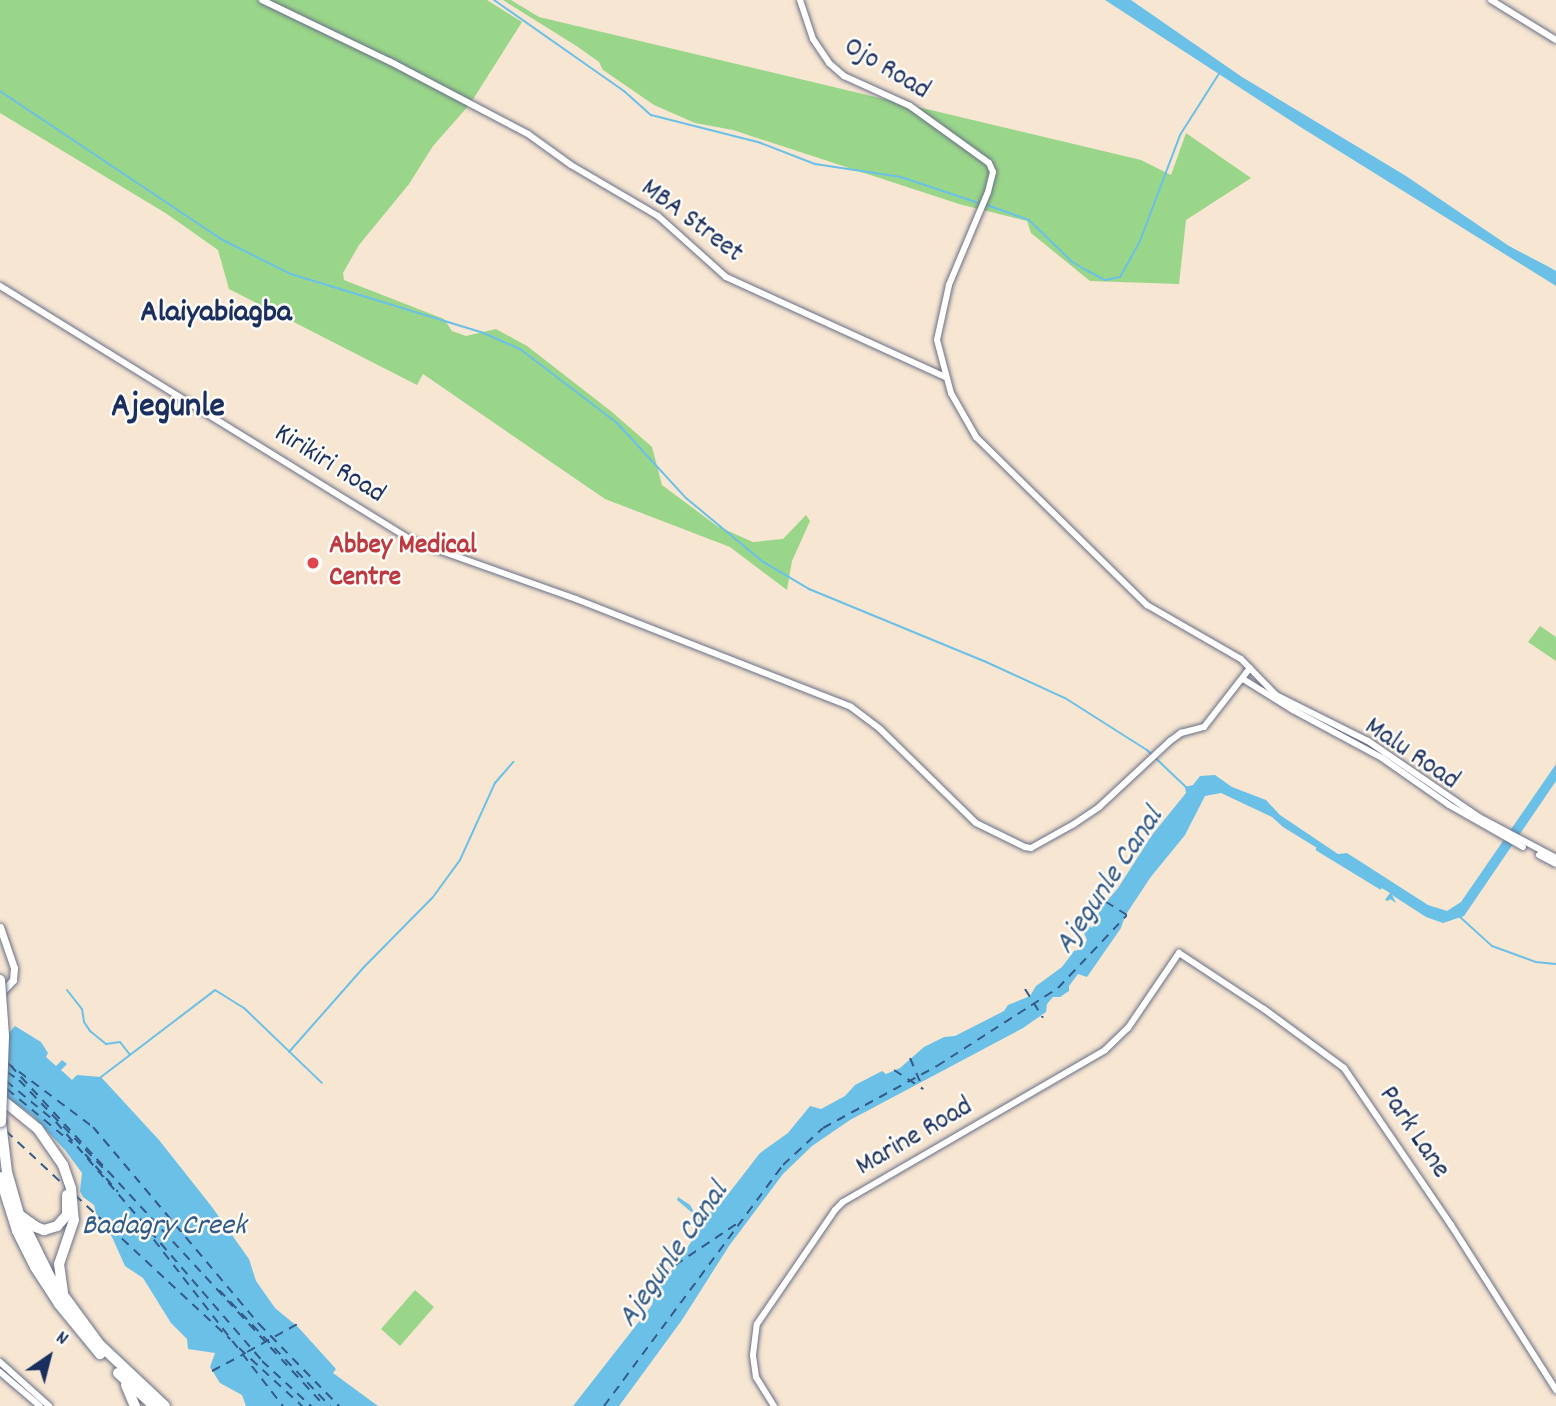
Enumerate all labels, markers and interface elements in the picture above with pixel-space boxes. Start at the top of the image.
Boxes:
street label: Ojo Road [837,31,935,109]
street label: MBA Street [633,173,749,271]
district label: Alaiyabiagba [140,295,292,333]
district label: Ajegunle [111,387,225,429]
street label: Kirikiri Road [267,418,391,512]
place label: Abbey Medical Centre [329,530,477,596]
marker: Abbey Medical Centre [303,553,323,573]
street label: Malu Road [1357,711,1465,799]
water label: Ajegunle Canal [1049,802,1173,962]
street label: Park Lane [1370,1081,1456,1185]
street label: Marine Road [851,1091,979,1185]
water label: Ajegunle Canal [612,1177,738,1335]
water label: Badagry Creek [82,1210,246,1246]
north arrow [14,1322,84,1392]
text: N [50,1326,73,1353]

